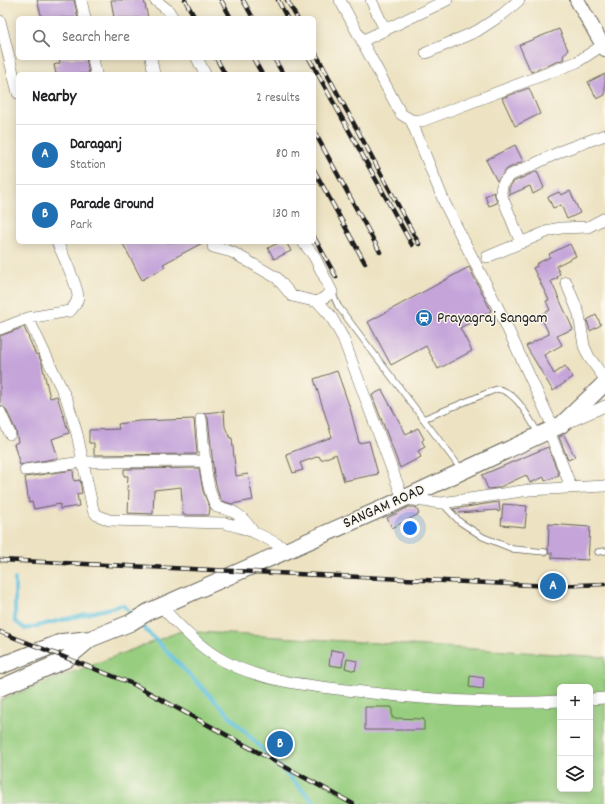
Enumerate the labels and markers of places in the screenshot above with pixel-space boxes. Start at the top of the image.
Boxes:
place label: Prayagraj Sangam [437,307,547,330]
station icon: Prayagraj Sangam [414,308,434,328]
pin: A [540,571,566,601]
pin: B [267,729,293,759]

